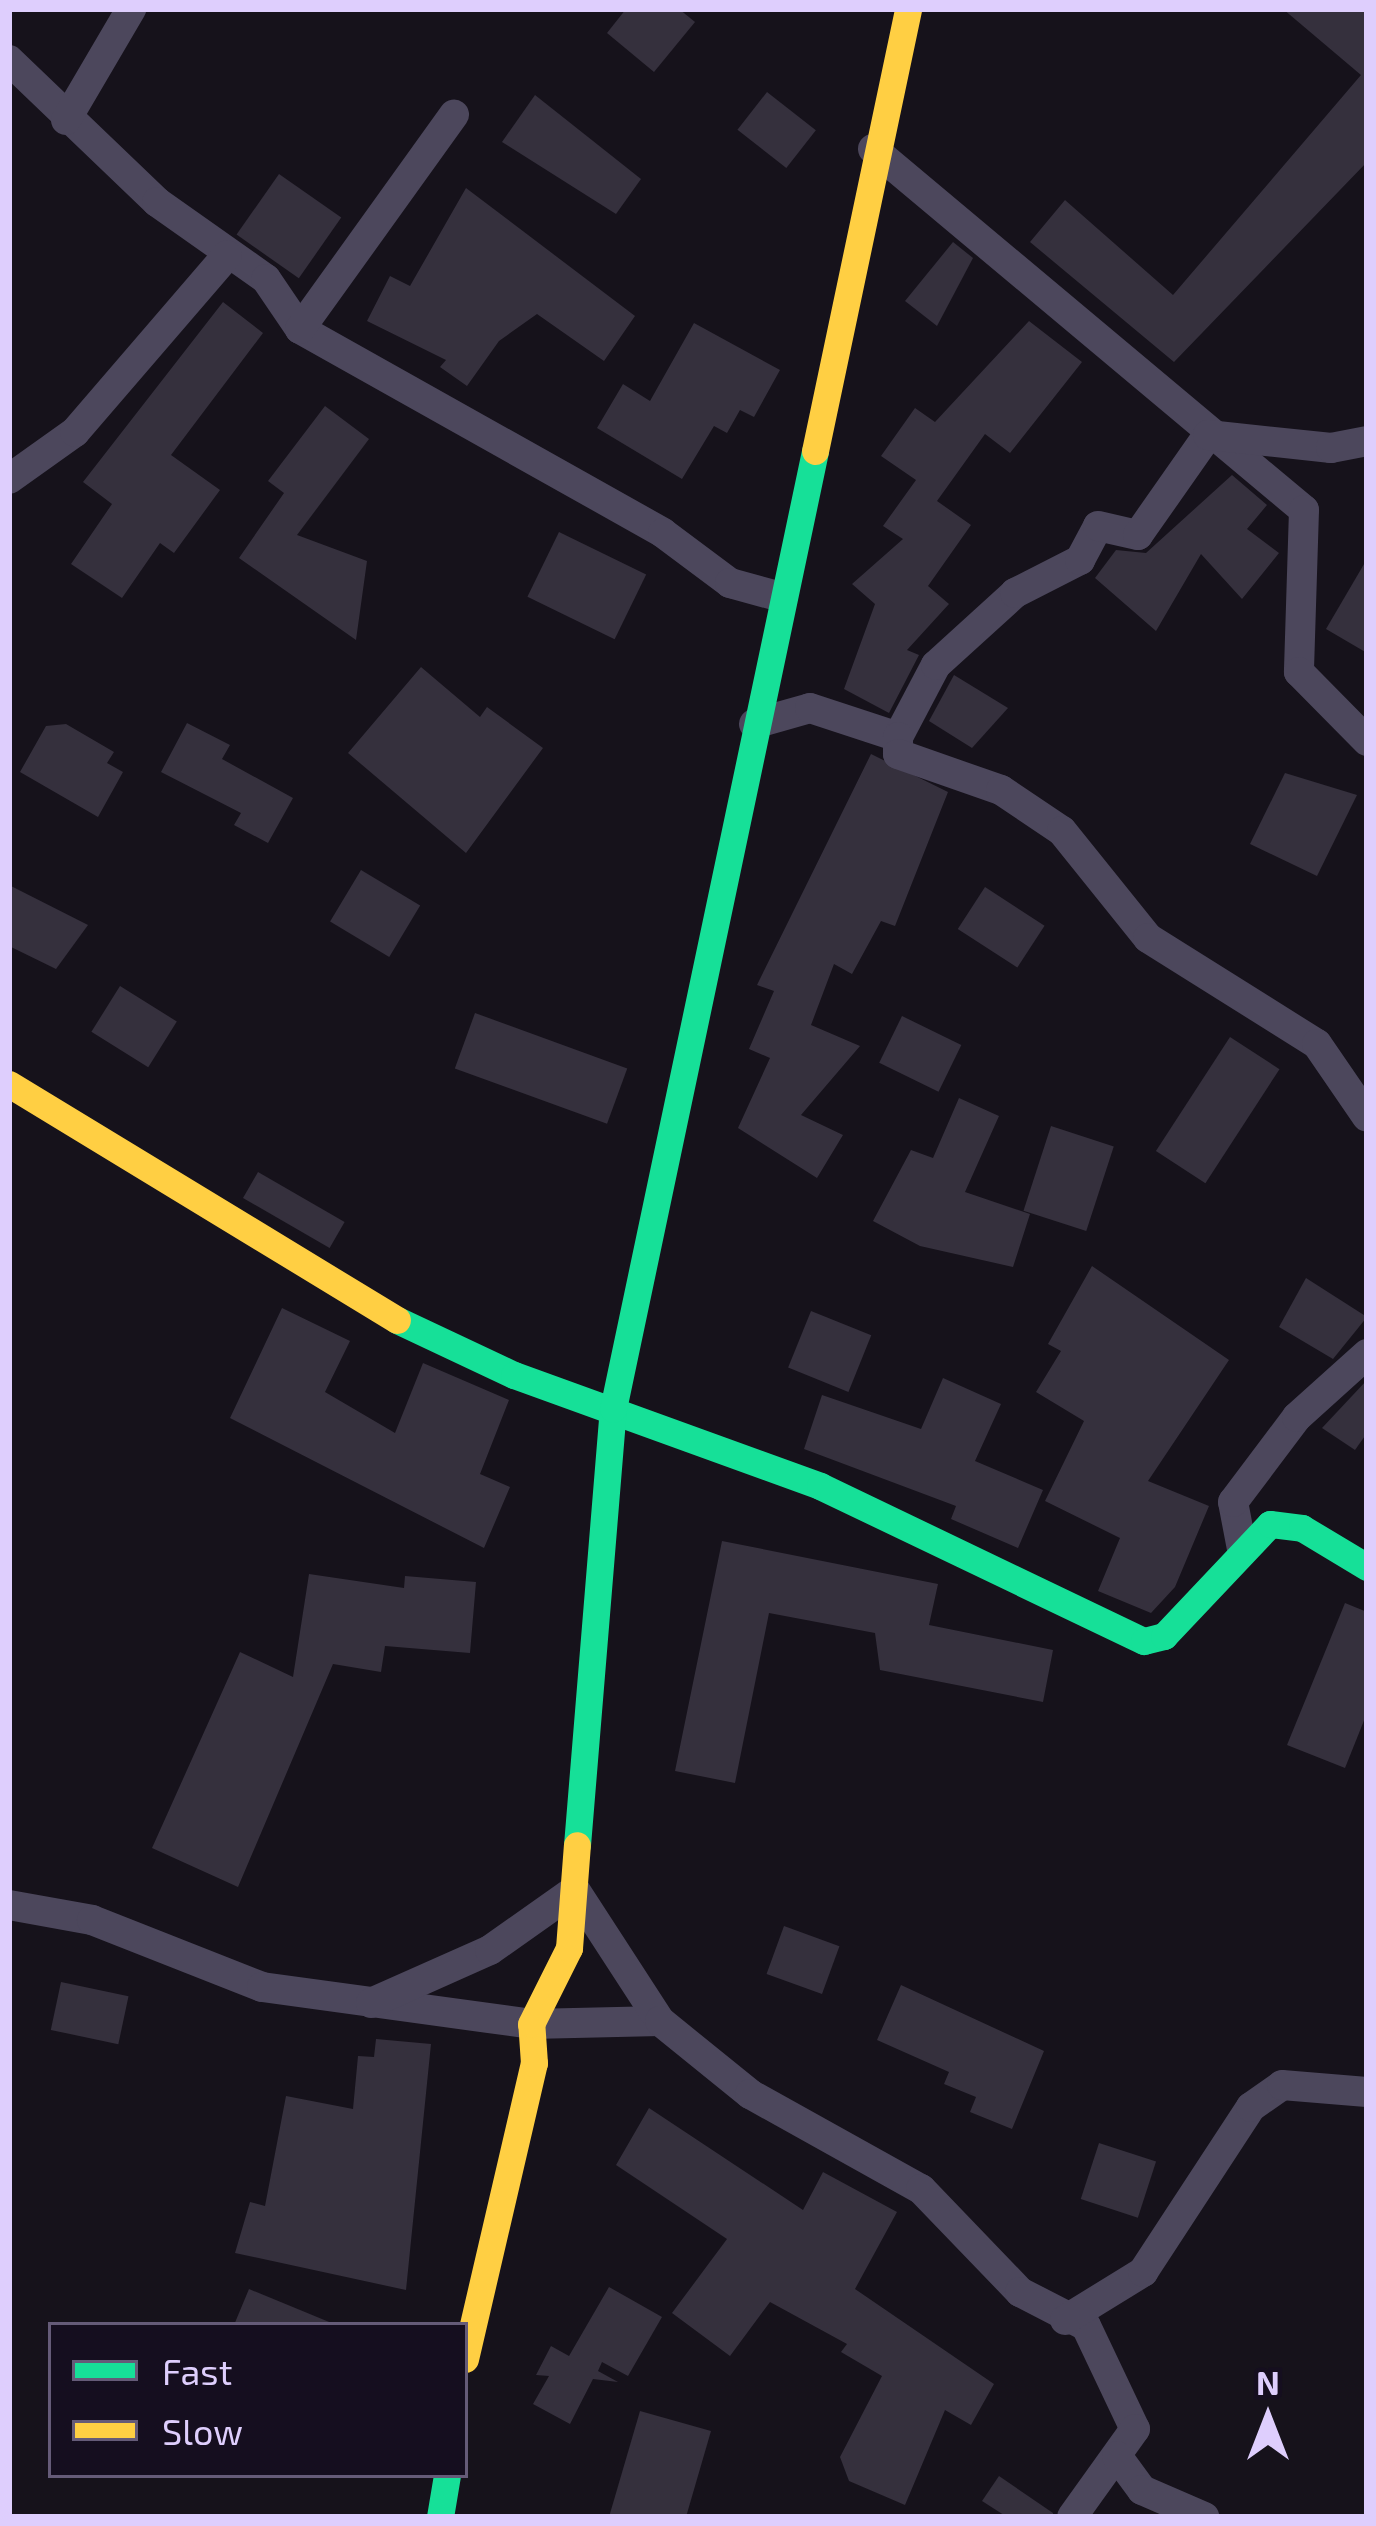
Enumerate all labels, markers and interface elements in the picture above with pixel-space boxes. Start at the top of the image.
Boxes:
legend [48,2322,468,2478]
text: Fast [162,2349,232,2392]
north arrow [1208,2358,1328,2478]
text: N [1256,2362,1280,2402]
text: Slow [162,2409,243,2452]

